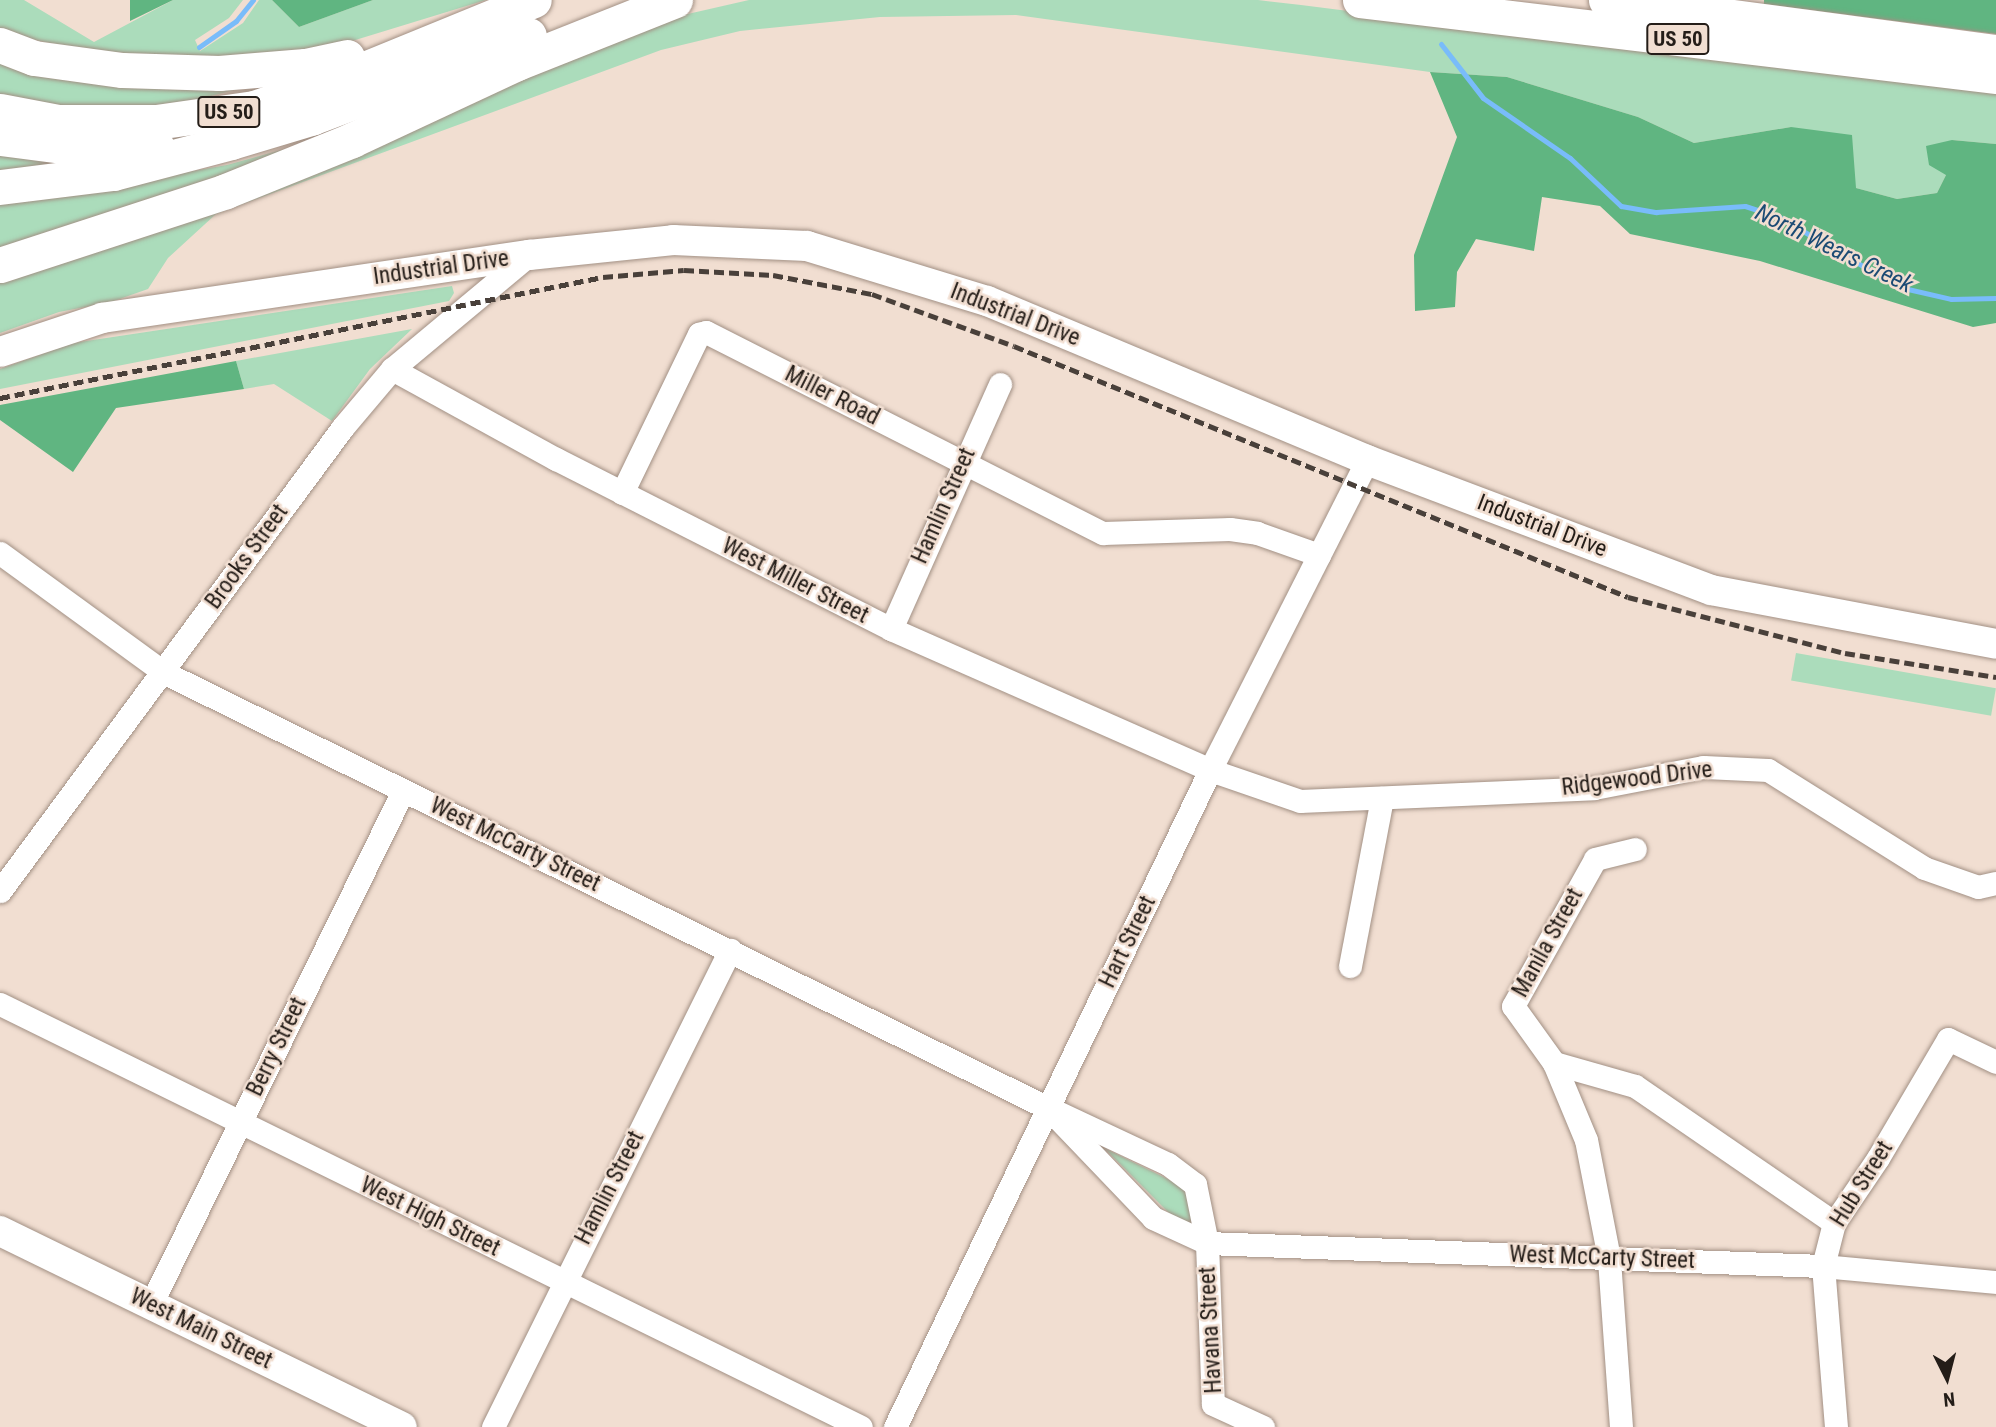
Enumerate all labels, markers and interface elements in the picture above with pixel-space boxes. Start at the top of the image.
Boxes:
road number: US 50 [1645,22,1711,56]
road number: US 50 [196,94,262,130]
water label: North Wears Creek [1750,198,1918,300]
street label: Industrial Drive [372,245,510,291]
street label: Industrial Drive [946,278,1084,352]
street label: Miller Road [780,360,884,432]
street label: Hamlin Street [906,444,982,568]
street label: Industrial Drive [1473,489,1611,563]
street label: Brooks Street [200,499,294,615]
street label: West Miller Street [717,532,873,630]
street label: Ridgewood Drive [1560,756,1714,802]
street label: West McCarty Street [425,792,605,898]
street label: Manila Street [1507,884,1589,1002]
street label: Hart Street [1094,892,1162,992]
street label: Berry Street [241,993,313,1101]
street label: Hamlin Street [570,1127,650,1249]
street label: Hub Street [1825,1136,1899,1232]
street label: West High Street [356,1171,504,1263]
street label: West McCarty Street [1509,1241,1695,1275]
street label: Havana Street [1194,1266,1228,1394]
street label: West Main Street [126,1283,276,1375]
north arrow [1912,1343,1982,1413]
text: N [1942,1387,1956,1411]

